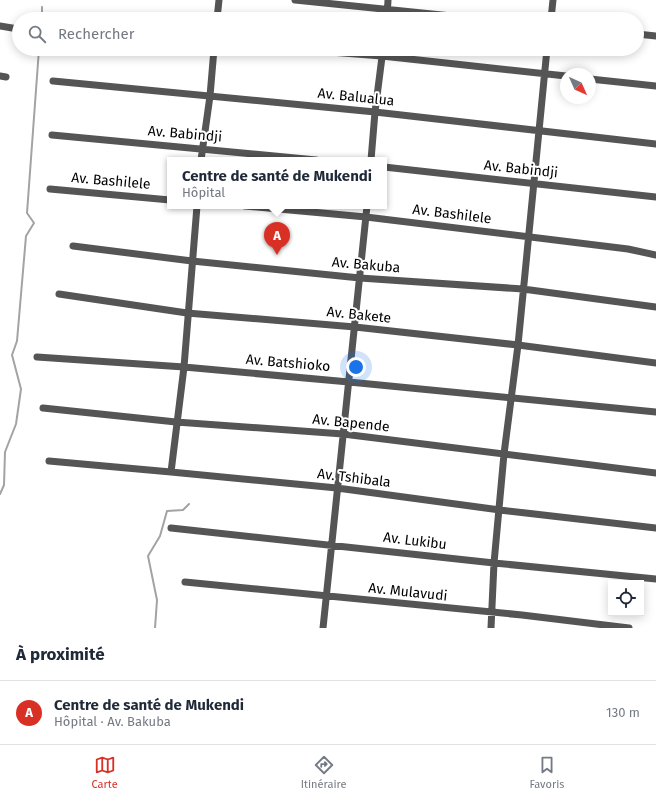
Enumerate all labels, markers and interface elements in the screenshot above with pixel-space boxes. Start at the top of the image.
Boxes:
search box [12,12,644,56]
icon: search [26,23,48,45]
text: Rechercher [58,25,134,43]
north arrow [560,68,596,104]
street label: Av. Balualua [317,85,395,109]
street label: Av. Babindji [147,122,223,146]
popup [167,157,387,209]
street label: Av. Babindji [483,157,559,181]
text: Centre de santé de Mukendi [182,167,372,185]
street label: Av. Bashilele [71,169,151,193]
text: Hôpital [182,185,225,200]
street label: Av. Bashilele [412,201,492,227]
pin: A [264,222,290,255]
street label: Av. Bakuba [331,254,401,276]
street label: Av. Bakete [326,303,392,327]
street label: Av. Batshioko [245,351,331,375]
your location [346,357,366,377]
street label: Av. Bapende [311,410,391,436]
street label: Av. Tshibala [316,465,392,491]
street label: Av. Lukibu [382,529,448,553]
street label: Av. Mulavudi [368,579,448,605]
map controls [608,580,644,616]
button: locate [608,580,644,616]
text: À proximité [16,644,105,665]
text: Centre de santé de Mukendi [54,696,244,714]
text: A [25,705,33,720]
text: 130 m [606,705,640,720]
text: Hôpital · Av. Bakuba [54,714,171,729]
tab: Carte [92,754,118,791]
tab: Itinéraire [301,754,346,791]
tab: Favoris [530,754,564,791]

